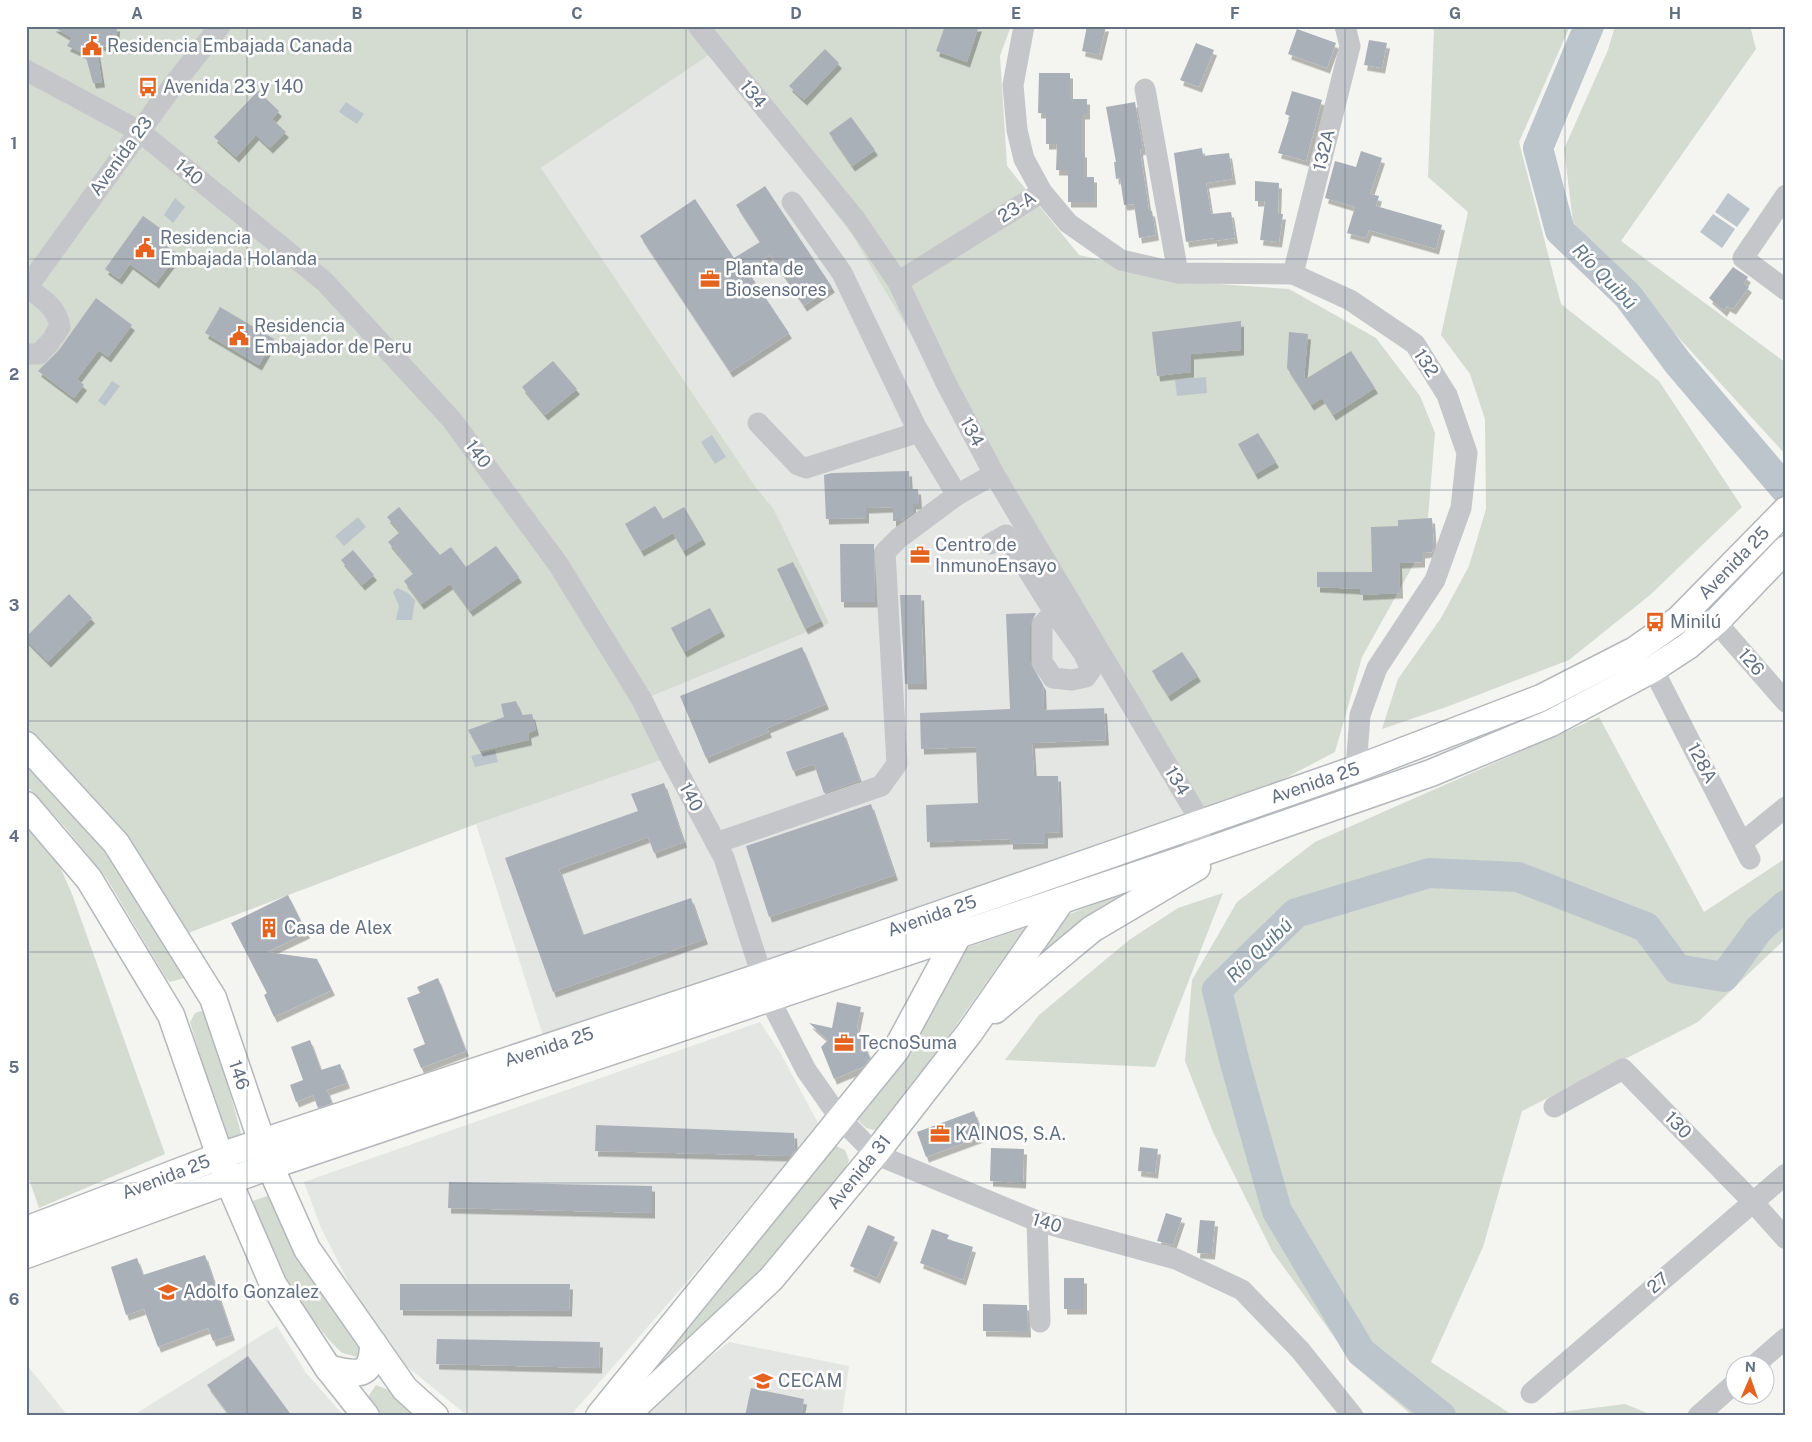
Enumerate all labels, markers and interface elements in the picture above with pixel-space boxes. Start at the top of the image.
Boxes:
text: A [131,4,143,23]
text: B [352,4,363,23]
text: C [571,4,583,23]
text: D [790,4,802,23]
text: E [1011,4,1021,23]
text: F [1230,4,1240,23]
text: G [1449,4,1461,23]
text: H [1669,4,1681,23]
public building icon: Residencia Embajada Canada [81,35,103,57]
place label: Residencia Embajada Canada [107,35,352,56]
street label: 134 [736,75,771,112]
bus stop icon: Avenida 23 y 140 [137,76,159,98]
place label: Avenida 23 y 140 [163,76,304,97]
street label: Avenida 23 [85,112,156,199]
street label: 132A [1308,127,1339,173]
text: 1 [11,134,17,153]
street label: 140 [171,154,207,189]
street label: 23-A [994,186,1040,227]
place label: Residencia Embajada Holanda [160,227,317,269]
public building icon: Residencia Embajada Holanda [134,237,156,259]
water label: Río Quibú [1568,239,1642,313]
place label: Planta de Biosensores [725,258,827,300]
office icon: Planta de Biosensores [699,268,721,290]
place label: Residencia Embajador de Peru [254,315,412,357]
public building icon: Residencia Embajador de Peru [228,325,250,347]
street label: 132 [1410,345,1443,381]
text: 2 [9,365,19,384]
street label: 134 [956,414,989,450]
street label: 140 [461,436,496,472]
street label: Avenida 25 [1694,522,1773,603]
place label: Centro de InmunoEnsayo [935,534,1057,576]
office icon: Centro de InmunoEnsayo [909,544,931,566]
text: 3 [9,596,19,615]
bus stop icon: Minilú [1644,611,1666,633]
place label: Minilú [1670,611,1721,632]
street label: 126 [1734,644,1769,680]
street label: 128A [1683,739,1722,787]
street label: Avenida 25 [1267,757,1362,808]
street label: 134 [1161,762,1194,799]
street label: 140 [675,779,708,815]
text: 4 [9,827,20,846]
street label: Avenida 25 [884,890,979,941]
water label: Río Quibú [1222,913,1296,987]
building icon: Casa de Alex [258,917,280,939]
place label: Casa de Alex [284,917,392,938]
street label: Avenida 25 [501,1022,596,1071]
office icon: TecnoSuma [833,1032,855,1054]
place label: TecnoSuma [859,1032,957,1053]
street label: 146 [225,1057,254,1092]
text: 5 [9,1058,20,1077]
street label: 130 [1661,1107,1696,1143]
office icon: KAINOS, S.A. [929,1123,951,1145]
place label: KAINOS, S.A. [955,1123,1066,1144]
street label: Avenida 31 [822,1130,895,1213]
street label: Avenida 25 [119,1150,213,1203]
street label: 140 [1030,1208,1064,1237]
street label: 27 [1643,1268,1673,1298]
school or university icon: Adolfo Gonzalez [157,1281,179,1303]
place label: Adolfo Gonzalez [183,1281,319,1302]
text: 6 [9,1290,19,1309]
north arrow [1724,1354,1774,1404]
text: N [1745,1359,1756,1375]
school or university icon: CECAM [752,1370,774,1392]
place label: CECAM [778,1370,842,1391]

